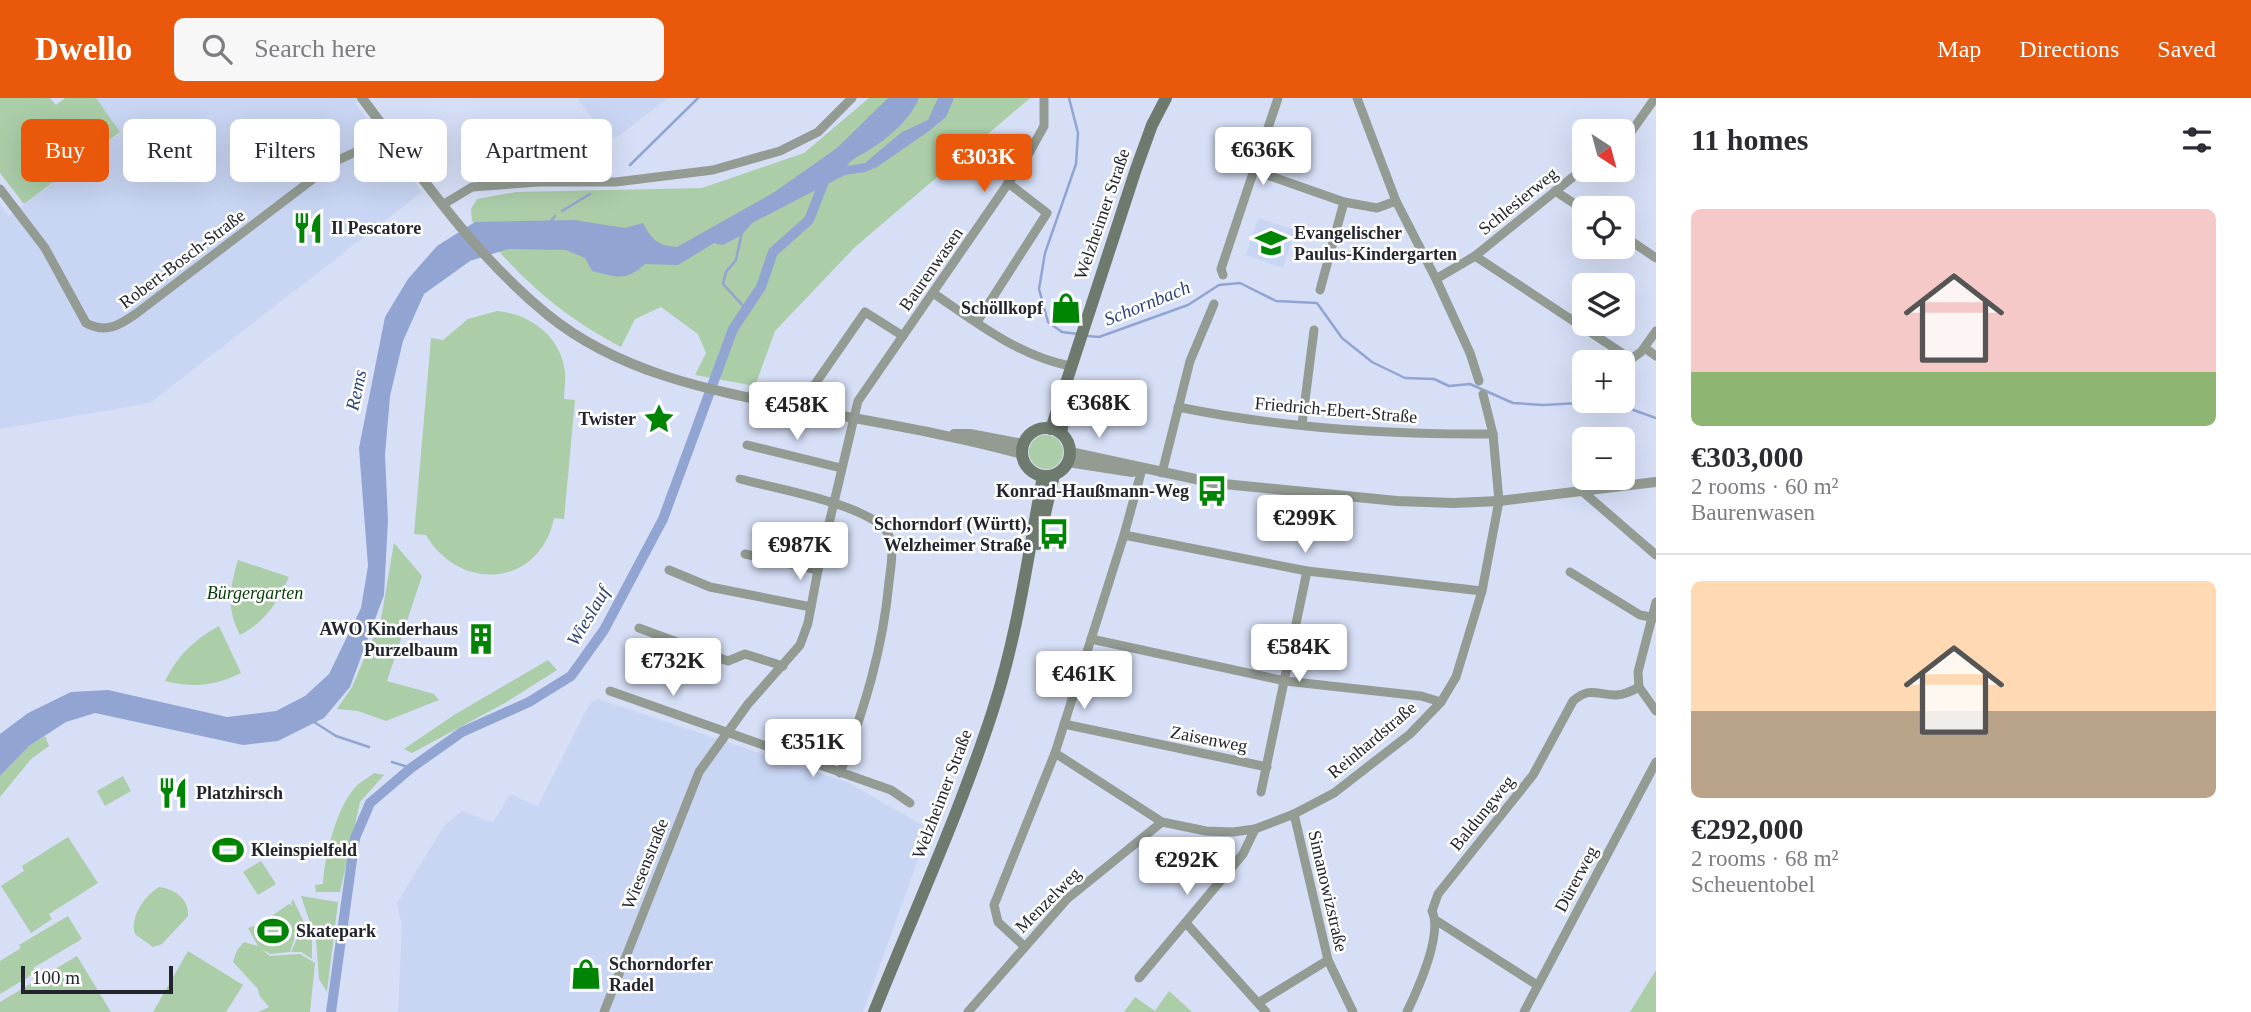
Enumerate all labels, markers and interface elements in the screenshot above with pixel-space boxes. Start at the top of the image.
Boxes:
search box [174,18,664,81]
icon: search [198,30,236,68]
text: Dwello [35,31,132,67]
text: Search here [254,34,376,63]
text: Map [1937,36,1981,62]
text: Directions [2019,36,2119,62]
text: Saved [2157,36,2216,62]
chip: Buy [21,119,109,182]
chip: Rent [123,119,216,182]
chip: Filters [230,119,340,182]
chip: New [354,119,447,182]
chip: Apartment [461,119,612,182]
north arrow [1572,119,1634,182]
map controls [1572,119,1635,490]
icon: filters [2178,121,2216,159]
text: 11 homes [1691,123,1809,156]
pin: €636K [1214,127,1312,187]
pin: €303K [935,134,1033,194]
text: €636K [1231,137,1295,162]
text: €303K [952,144,1016,169]
street label: Welzheimer Straße [1070,146,1134,282]
street label: Schlesierweg [1474,163,1562,239]
button: locate [1572,196,1635,259]
street label: Robert-Bosch-Straße [115,205,249,313]
restaurant icon: Il Pescatore [291,211,325,245]
place label: Il Pescatore [331,218,421,238]
place label: Evangelischer Paulus-Kindergarten [1294,223,1457,264]
street label: Baurenwasen [895,224,967,314]
school or university icon: Evangelischer Paulus-Kindergarten [1254,226,1288,260]
icon: home [1891,255,2017,381]
button: layers [1572,273,1635,336]
water label: Schornbach [1101,276,1193,330]
shop icon: Schöllkopf [1049,291,1083,325]
place label: Schöllkopf [961,298,1044,318]
button: + [1572,350,1635,413]
water label: Rems [341,368,371,413]
pin: €368K [1050,380,1148,440]
pin: €458K [748,382,846,442]
text: €368K [1067,390,1131,415]
text: €458K [765,392,829,417]
street label: Friedrich-Ebert-Straße [1254,393,1418,427]
place icon: Twister [642,402,676,436]
place label: Twister [578,409,636,429]
button: − [1572,427,1635,490]
text: €303,000 [1691,440,1804,473]
bus stop icon: Konrad-Haußmann-Weg [1195,474,1229,508]
text: 2 rooms · 60 m² [1691,474,1838,499]
place label: Konrad-Haußmann-Weg [996,481,1189,501]
pin: €299K [1256,496,1354,555]
text: Baurenwasen [1691,500,1815,525]
text: €299K [1273,505,1337,530]
place label: Schorndorf (Württ), Welzheimer Straße [874,514,1031,555]
bus stop icon: Schorndorf (Württ), Welzheimer Straße [1037,517,1071,551]
pin: €987K [751,522,849,582]
text: €987K [768,532,832,557]
water label: Wieslauf [562,580,615,649]
park label: Bürgergarten [207,583,303,603]
place label: AWO Kinderhaus Purzelbaum [319,619,458,660]
building icon: AWO Kinderhaus Purzelbaum [464,622,498,656]
pin: €584K [1250,624,1348,684]
icon: home [1891,627,2017,753]
text: €584K [1267,634,1331,659]
pin: €732K [624,638,722,698]
text: €732K [641,648,705,673]
pin: €461K [1035,652,1133,711]
text: €461K [1052,661,1116,686]
street label: Reinhardstraße [1324,697,1420,783]
pin: €351K [764,720,862,779]
street label: Zaisenweg [1169,722,1249,756]
street label: Welzheimer Straße [908,726,976,862]
text: €351K [781,729,845,754]
street label: Baldungweg [1446,771,1518,855]
restaurant icon: Platzhirsch [156,776,190,810]
place label: Platzhirsch [196,783,283,803]
text: €292,000 [1691,812,1804,845]
street label: Wiesenstraße [618,816,672,912]
street label: Simanowizstraße [1304,828,1352,954]
sports icon: Kleinspielfeld [211,833,245,867]
pin: €292K [1138,838,1236,897]
place label: Kleinspielfeld [251,840,357,860]
street label: Dürerweg [1550,843,1602,915]
text: 2 rooms · 68 m² [1691,846,1838,871]
text: €292K [1155,847,1219,872]
street label: Menzelweg [1011,863,1085,937]
text: Scheuentobel [1691,872,1815,897]
sports icon: Skatepark [256,914,290,948]
place label: Skatepark [296,921,376,941]
place label: Schorndorfer Radel [609,954,713,995]
shop icon: Schorndorfer Radel [569,957,603,991]
scale bar [21,963,173,995]
text: 100 m [32,967,80,988]

